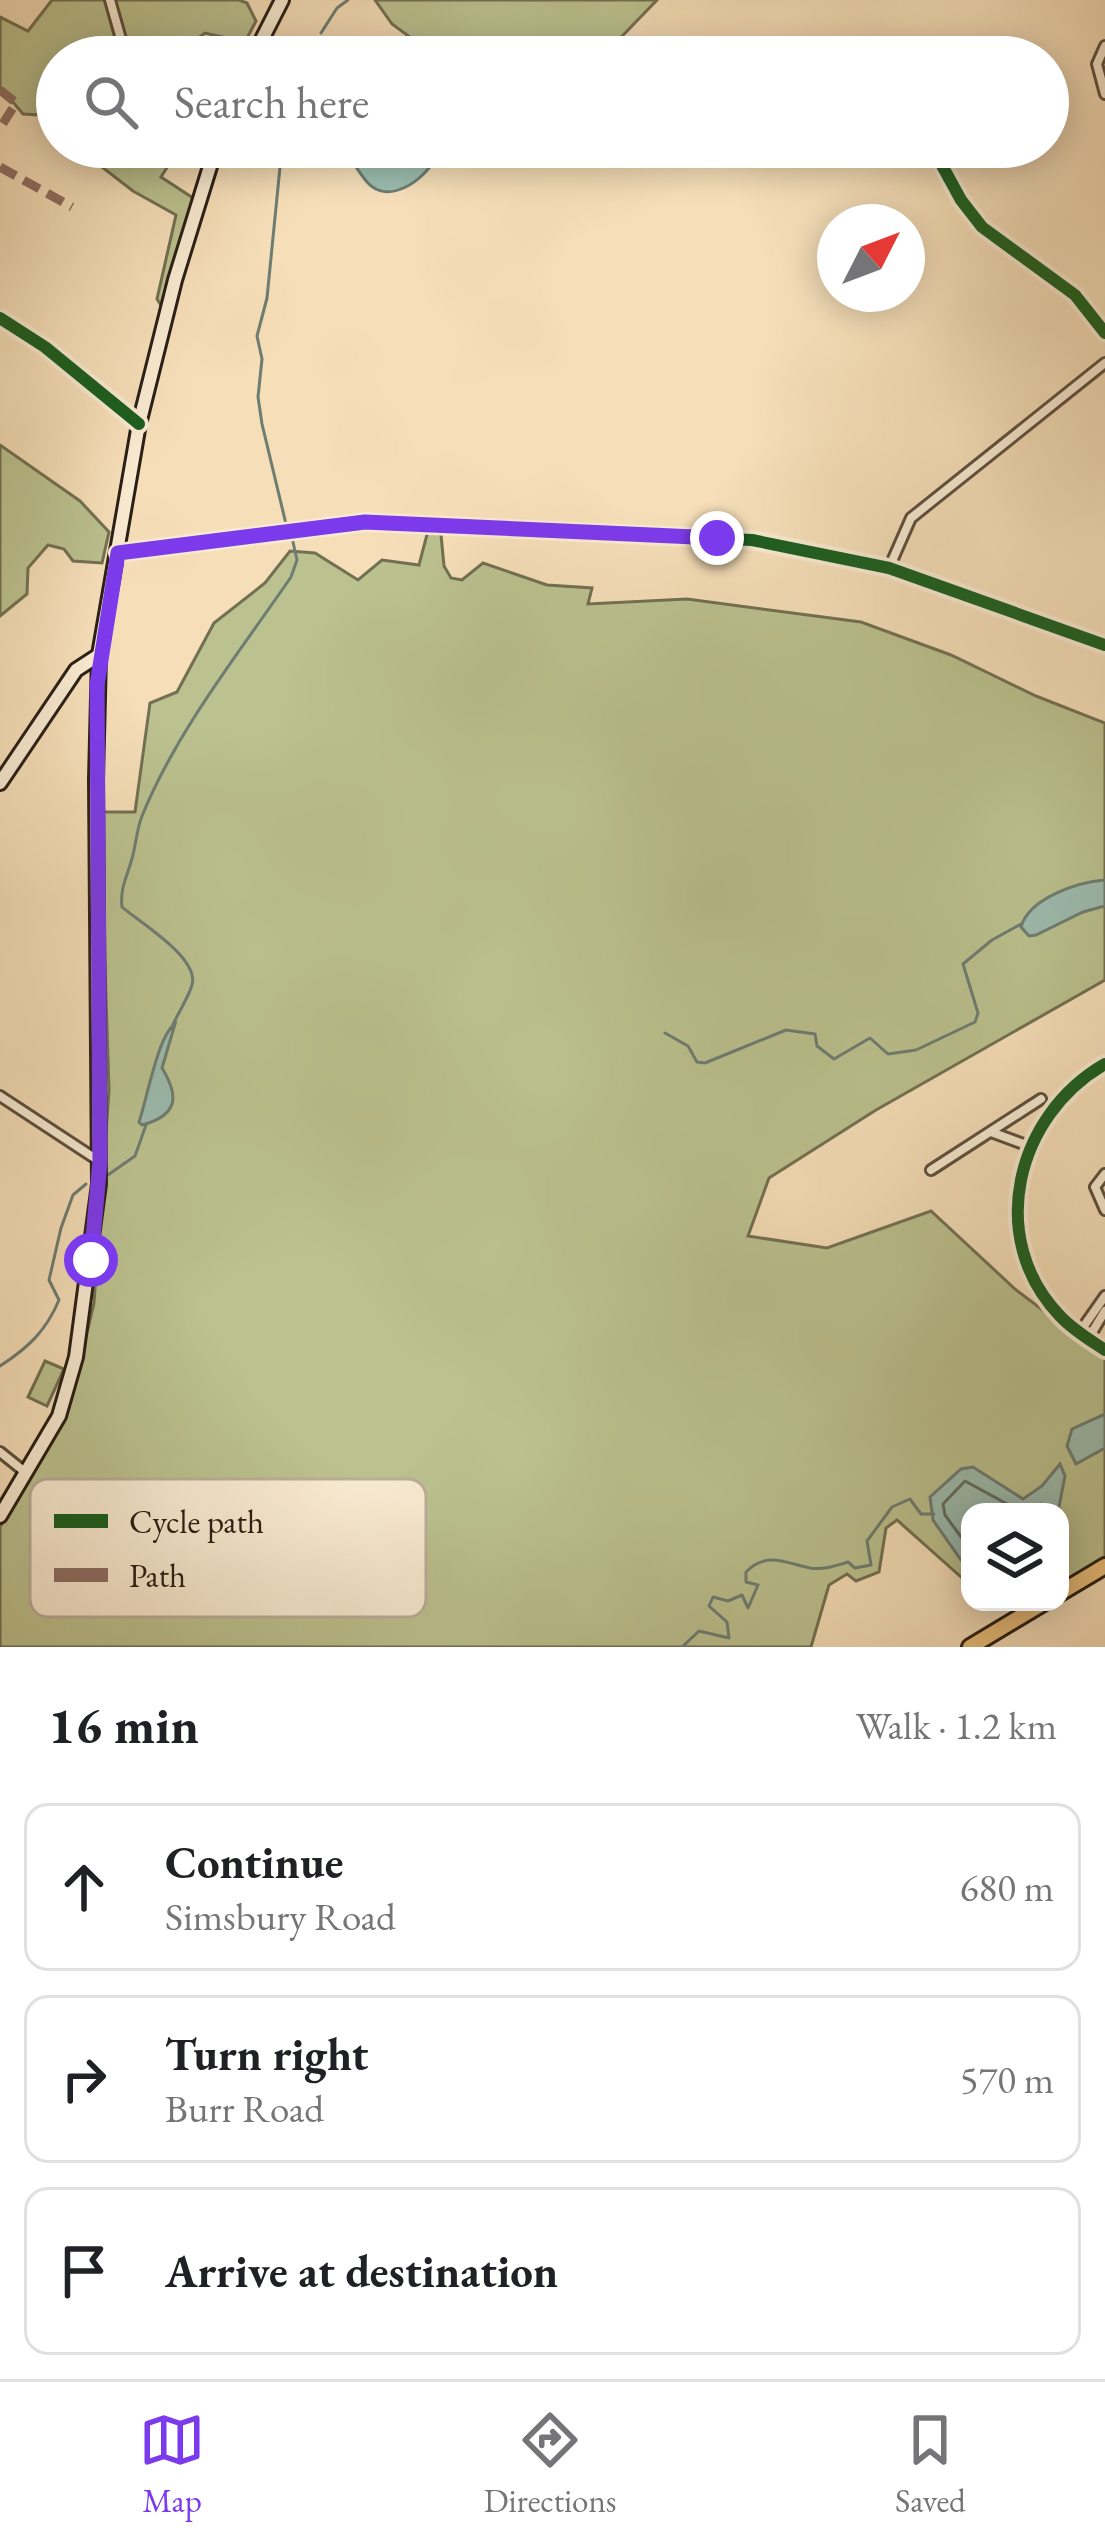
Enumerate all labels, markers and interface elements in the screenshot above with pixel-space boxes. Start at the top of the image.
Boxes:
search box [36,36,1069,168]
icon: search [78,69,144,135]
text: Search here [174,73,369,131]
north arrow [817,204,925,312]
route end [690,511,744,565]
route start [64,1233,118,1287]
legend [30,1479,426,1617]
text: Cycle path [129,1500,264,1543]
map controls [961,1503,1069,1611]
button: layers [961,1503,1069,1611]
text: Path [129,1554,186,1597]
text: 16 min [48,1692,199,1758]
text: Walk · 1.2 km [856,1700,1057,1751]
text: Continue [165,1833,343,1891]
icon: ahead [51,1854,117,1920]
text: 680 m [960,1862,1054,1913]
text: Simsbury Road [165,1891,396,1942]
text: Turn right [165,2025,368,2083]
icon: right [51,2046,117,2112]
text: 570 m [960,2054,1054,2105]
text: Burr Road [165,2083,324,2134]
icon: arrive [51,2238,117,2304]
text: Arrive at destination [165,2242,558,2300]
tab: Map [139,2407,205,2522]
tab: Directions [484,2407,617,2522]
tab: Saved [895,2407,966,2522]

